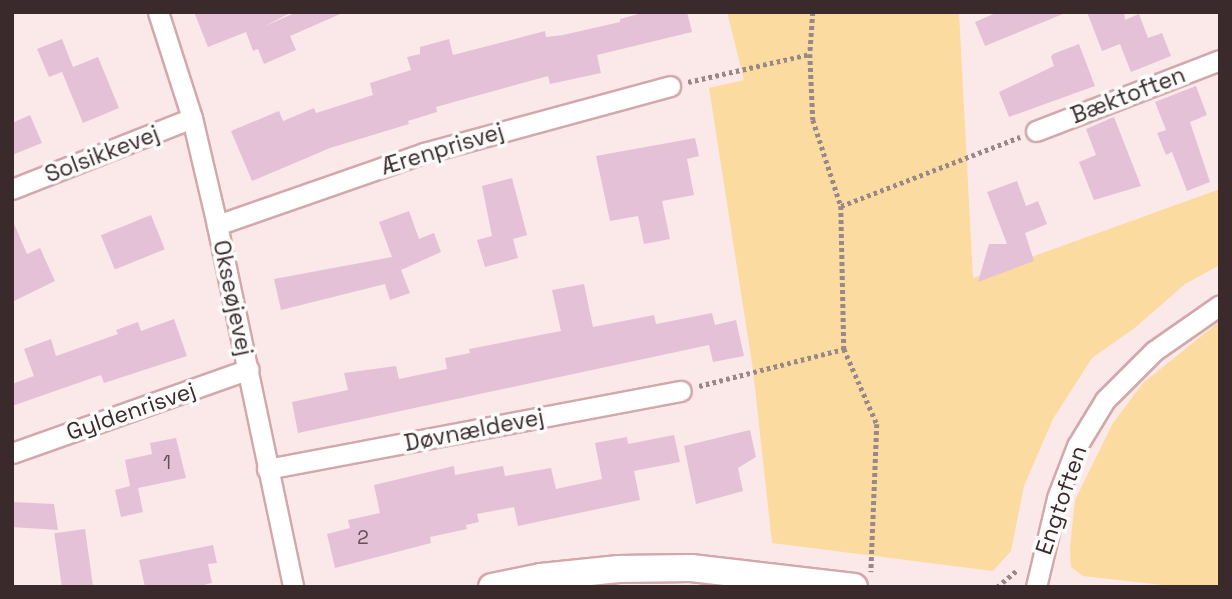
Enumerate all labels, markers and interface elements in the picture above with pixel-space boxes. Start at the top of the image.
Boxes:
street label: Bæktoften [1067,61,1189,129]
street label: Ærenprisvej [377,117,507,181]
street label: Solsikkevej [41,120,163,188]
street label: Okseøjevej [207,238,259,358]
street label: Gyldenrisvej [63,376,199,446]
street label: Døvnældevej [402,403,546,457]
street label: Engtoften [1029,442,1093,558]
house number: 1 [163,452,171,474]
house number: 2 [357,527,369,549]

